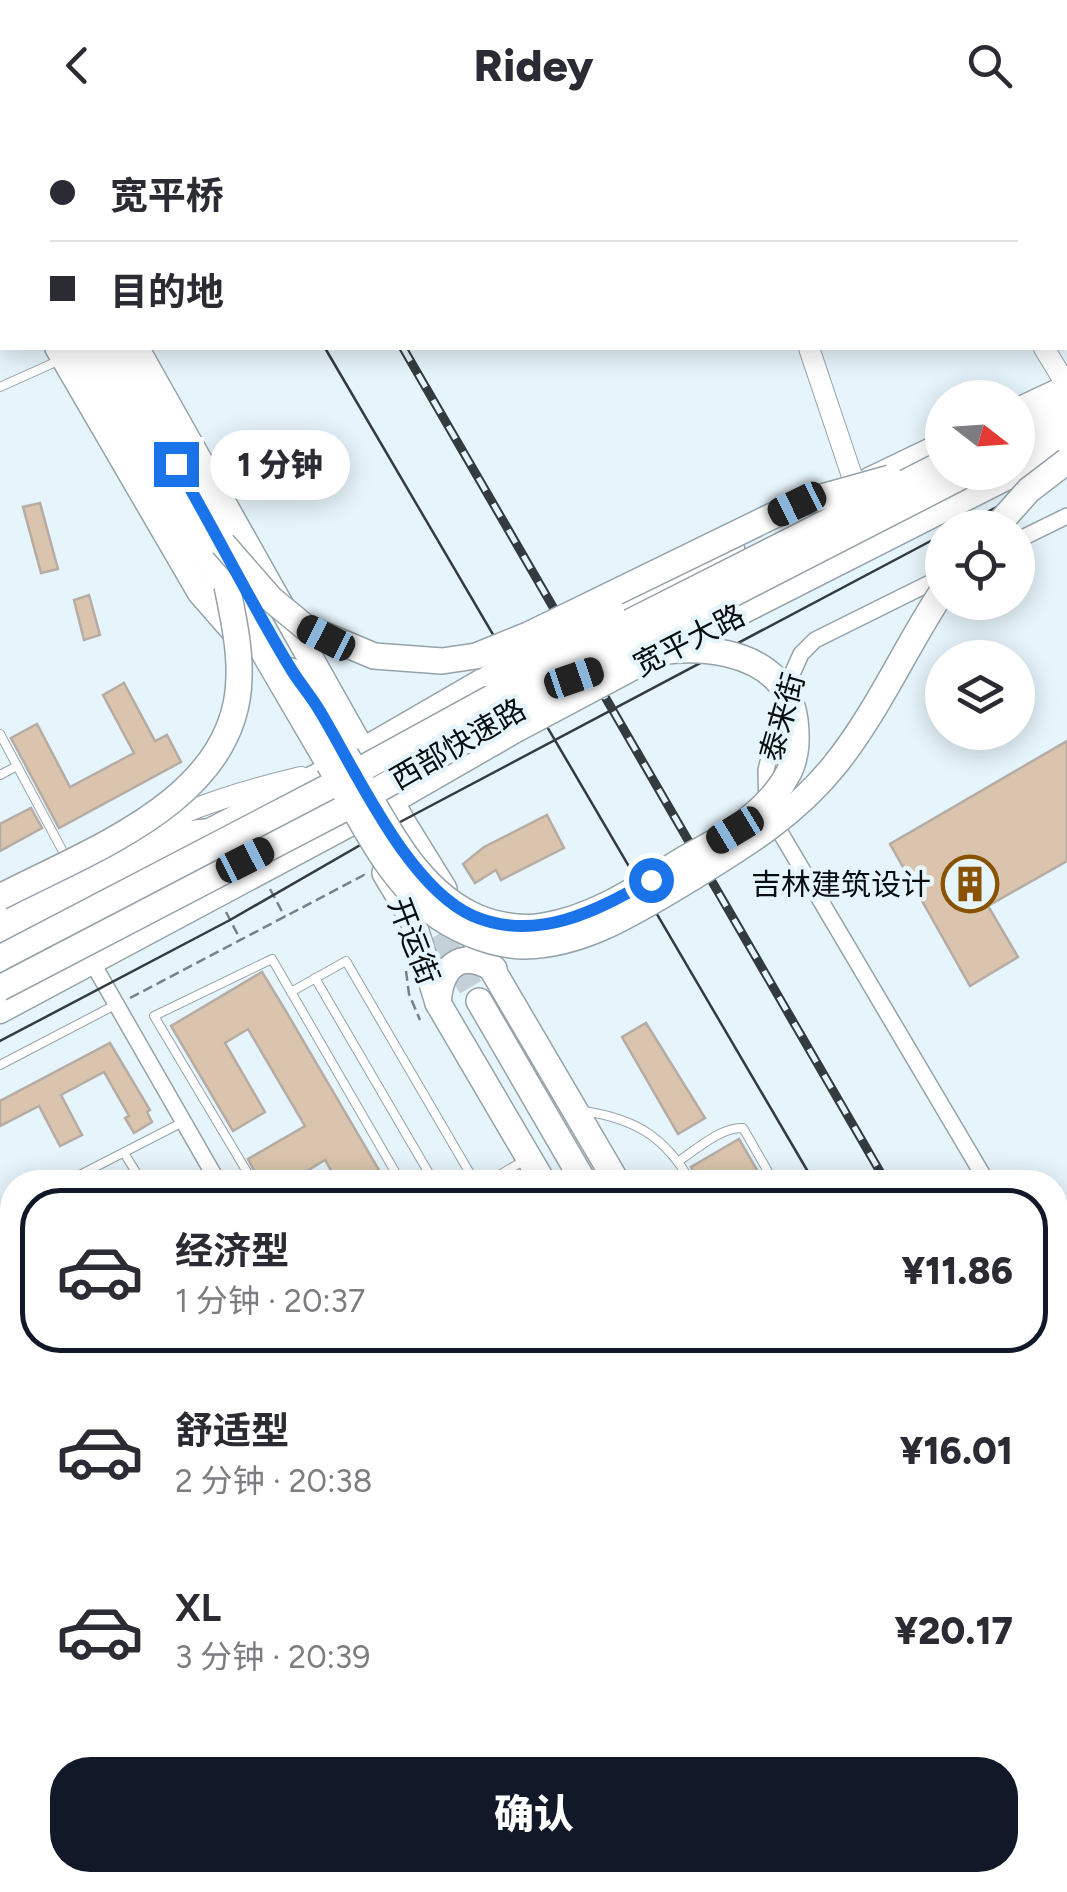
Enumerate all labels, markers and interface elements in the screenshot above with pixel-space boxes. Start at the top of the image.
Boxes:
icon: back [50,38,105,93]
text: Ridey [474,38,593,92]
icon: search [962,38,1017,93]
text: 宽平桥 [110,173,224,219]
text: 目的地 [110,269,224,315]
north arrow [925,380,1035,490]
map controls [925,380,1035,750]
callout: 1 分钟 [211,429,351,499]
route end [154,442,199,487]
text: 1 分钟 [237,446,323,484]
car [763,477,831,531]
button: locate [925,510,1035,620]
street label: 宽平大路 [627,596,751,684]
car [292,611,360,665]
button: layers [925,640,1035,750]
car [541,654,607,702]
street label: 泰来街 [752,669,812,765]
street label: 西部快速路 [384,690,532,798]
car [702,802,768,858]
car [211,833,279,887]
building icon: 吉林建筑设计 [940,854,1000,914]
route start [629,858,674,903]
place label: 吉林建筑设计 [751,866,931,903]
street label: 开运街 [381,892,447,990]
icon: car [55,1226,145,1316]
text: 经济型 [175,1228,289,1274]
text: ¥11.86 [901,1248,1013,1294]
text: 1 分钟 · 20:37 [175,1282,365,1320]
icon: car [55,1406,145,1496]
text: 舒适型 [175,1408,289,1454]
text: ¥16.01 [900,1428,1013,1474]
text: 2 分钟 · 20:38 [175,1462,372,1500]
text: XL [175,1585,221,1631]
icon: car [55,1586,145,1676]
text: ¥20.17 [895,1608,1013,1654]
text: 3 分钟 · 20:39 [175,1638,370,1676]
button: 确认 [50,1757,1018,1872]

